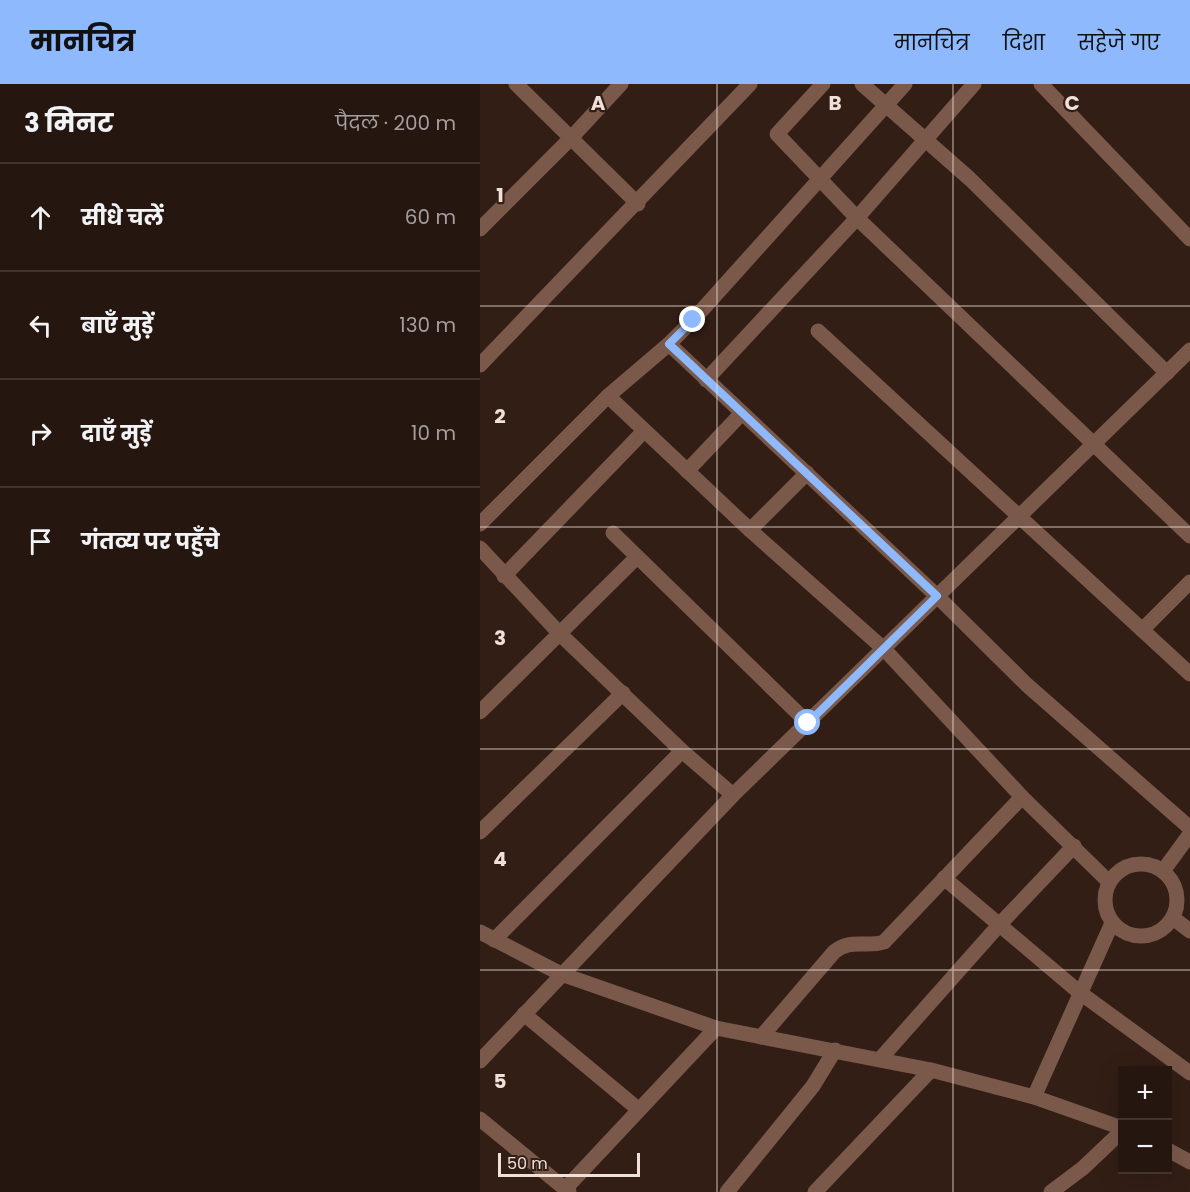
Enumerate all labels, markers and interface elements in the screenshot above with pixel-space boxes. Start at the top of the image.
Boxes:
text: मानचित्र [30,22,135,61]
text: मानचित्र [894,28,970,57]
text: दिशा [1003,28,1045,57]
text: सहेजे गए [1078,28,1160,57]
text: A [591,89,606,117]
text: B [828,89,842,117]
text: C [1064,89,1080,117]
text: 3 मिनट [24,105,114,141]
text: पैदल · 200 m [335,109,456,137]
text: 1 [496,181,504,209]
icon: ahead [24,201,57,234]
text: सीधे चलें [81,202,164,233]
text: 60 m [405,203,456,231]
route end [679,306,705,332]
icon: left [24,309,57,342]
text: बाएँ मुड़ें [81,310,153,341]
text: 130 m [399,311,456,339]
text: 2 [494,402,506,430]
icon: right [24,417,57,450]
text: दाएँ मुड़ें [81,418,152,449]
text: 10 m [411,419,456,447]
icon: arrive [24,525,57,558]
text: गंतव्य पर पहुँचे [81,526,220,557]
text: 3 [494,624,506,652]
route start [794,709,820,735]
text: 4 [493,845,507,873]
map controls [1118,1066,1172,1174]
button: + [1118,1066,1172,1120]
text: 5 [494,1067,507,1095]
button: − [1118,1120,1172,1174]
scale bar [498,1150,640,1178]
text: 50 m [507,1152,548,1175]

